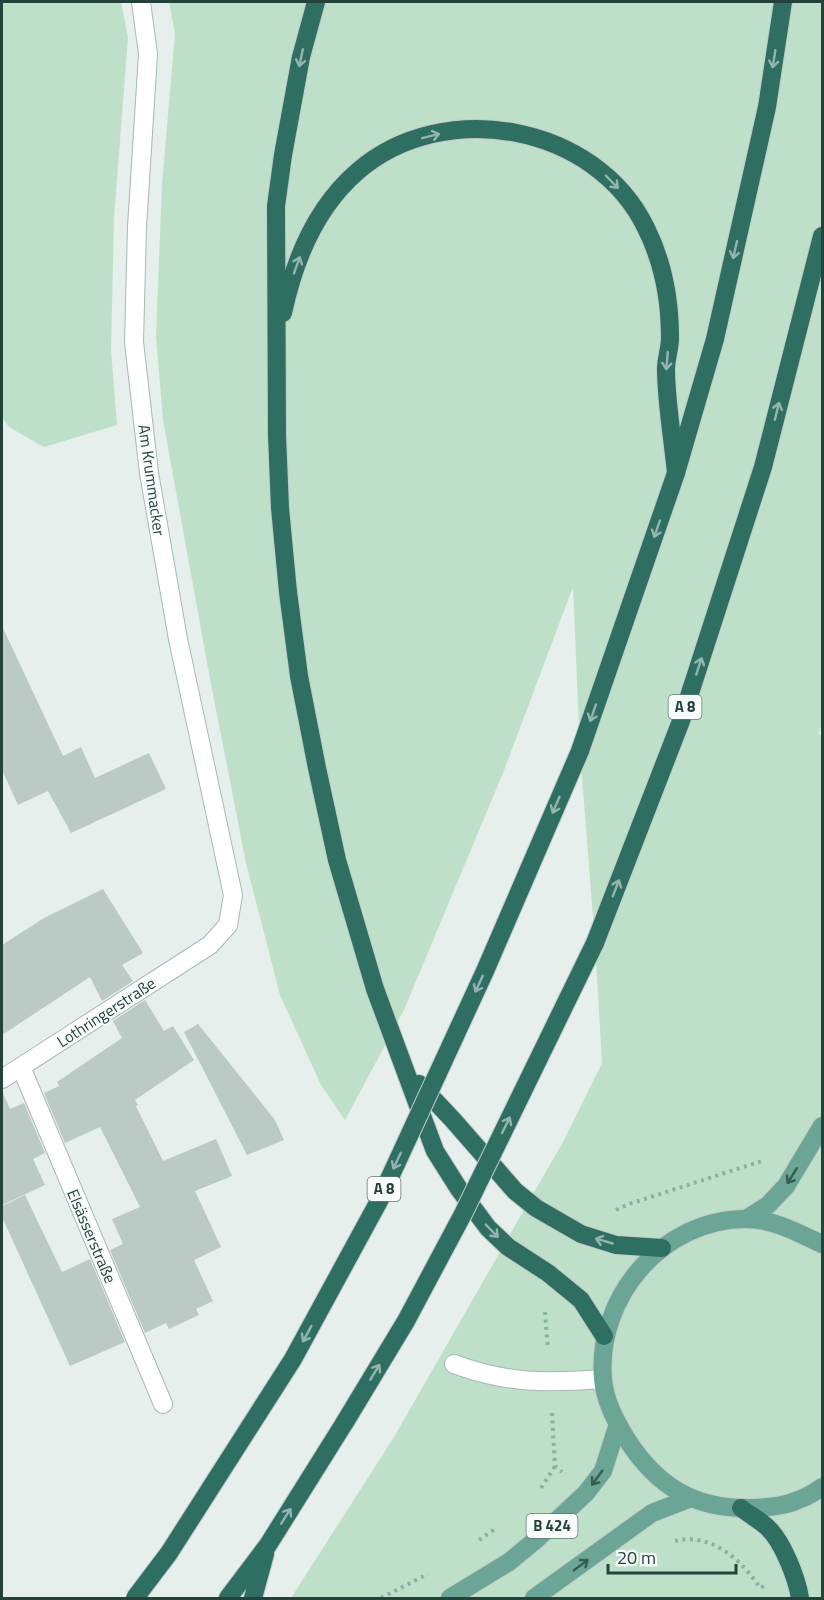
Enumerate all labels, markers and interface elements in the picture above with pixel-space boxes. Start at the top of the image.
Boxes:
one-way arrow [295,48,307,67]
one-way arrow [768,49,779,69]
one-way arrow [421,129,440,141]
one-way arrow [604,174,619,189]
one-way arrow [729,240,740,260]
one-way arrow [292,256,303,274]
one-way arrow [662,351,673,371]
one-way arrow [772,401,784,420]
street label: Am Krummacker [132,423,172,538]
one-way arrow [650,519,661,537]
one-way arrow [694,657,705,676]
road number: A 8 [668,695,702,719]
one-way arrow [586,703,597,722]
one-way arrow [550,795,562,813]
one-way arrow [611,880,622,898]
street label: Lothringerstraße [52,971,160,1053]
one-way arrow [473,974,484,992]
one-way arrow [501,1117,513,1135]
one-way arrow [391,1151,403,1169]
one-way arrow [786,1167,798,1184]
road number: A 8 [368,1177,400,1201]
street label: Elsässerstraße [61,1185,123,1287]
one-way arrow [484,1224,499,1239]
one-way arrow [595,1235,614,1247]
one-way arrow [301,1324,312,1342]
one-way arrow [370,1364,382,1381]
one-way arrow [591,1470,603,1486]
one-way arrow [280,1508,292,1525]
road number: B 424 [526,1514,578,1538]
scale bar [608,1537,736,1575]
text: 20 m [617,1544,656,1571]
one-way arrow [573,1558,589,1571]

